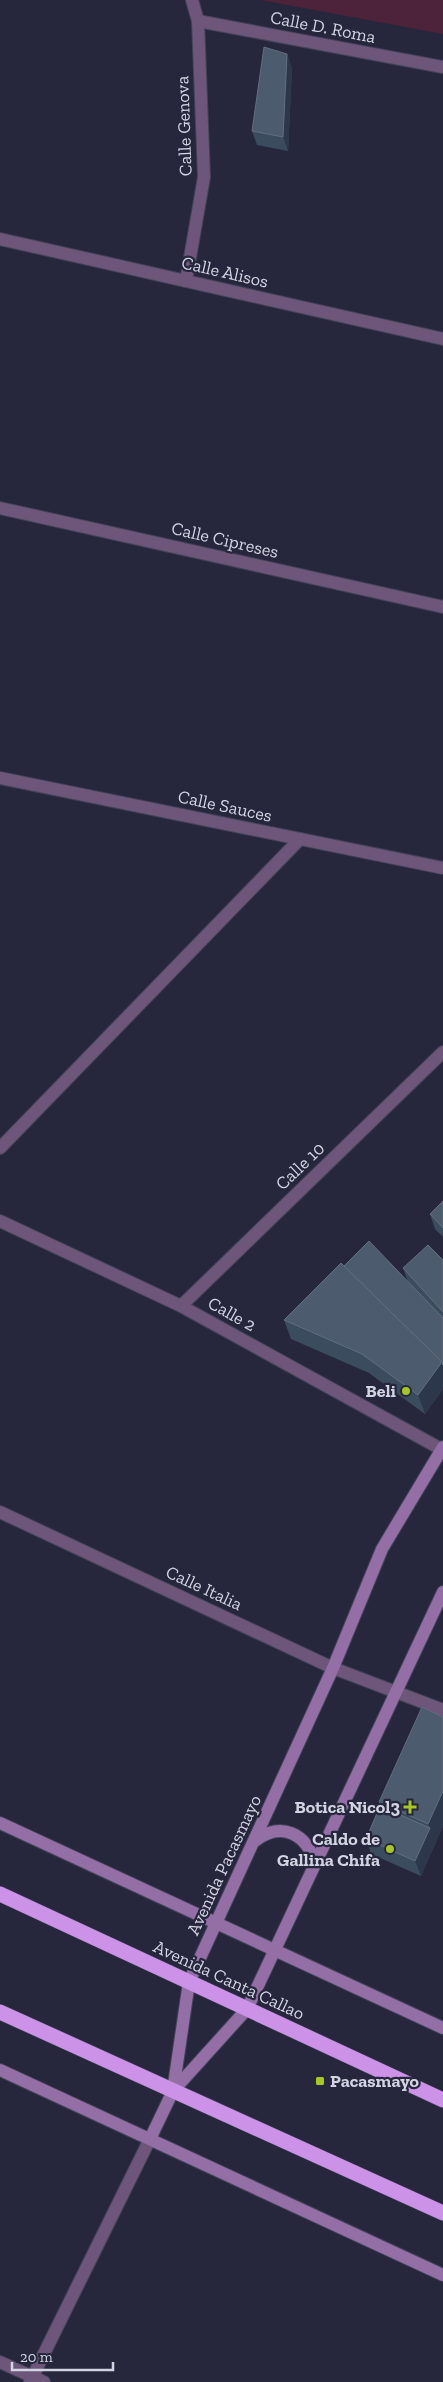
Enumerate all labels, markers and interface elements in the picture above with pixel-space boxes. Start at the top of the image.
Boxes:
street label: Calle D. Roma [268,6,378,48]
street label: Calle Genova [171,75,197,177]
street label: Calle Alisos [179,251,271,293]
street label: Calle Cipreses [169,517,281,563]
street label: Calle Sauces [176,785,274,827]
street label: Calle 10 [271,1137,329,1195]
street label: Calle 2 [204,1292,260,1336]
place label: Beli [366,1380,397,1402]
marker: Beli [400,1385,412,1397]
street label: Calle Italia [162,1561,246,1615]
street label: Avenida Pacasmayo [182,1791,266,1939]
place label: Botica Nicol3 [295,1796,400,1818]
marker: Botica Nicol3 [404,1801,416,1813]
place label: Caldo de Gallina Chifa [277,1828,380,1871]
marker: Caldo de Gallina Chifa [384,1843,396,1855]
street label: Avenida Canta Callao [150,1935,308,2025]
place label: Pacasmayo [330,2070,419,2092]
marker: Pacasmayo [314,2075,326,2087]
scale bar [12,2340,114,2372]
text: 20 m [20,2348,53,2366]

